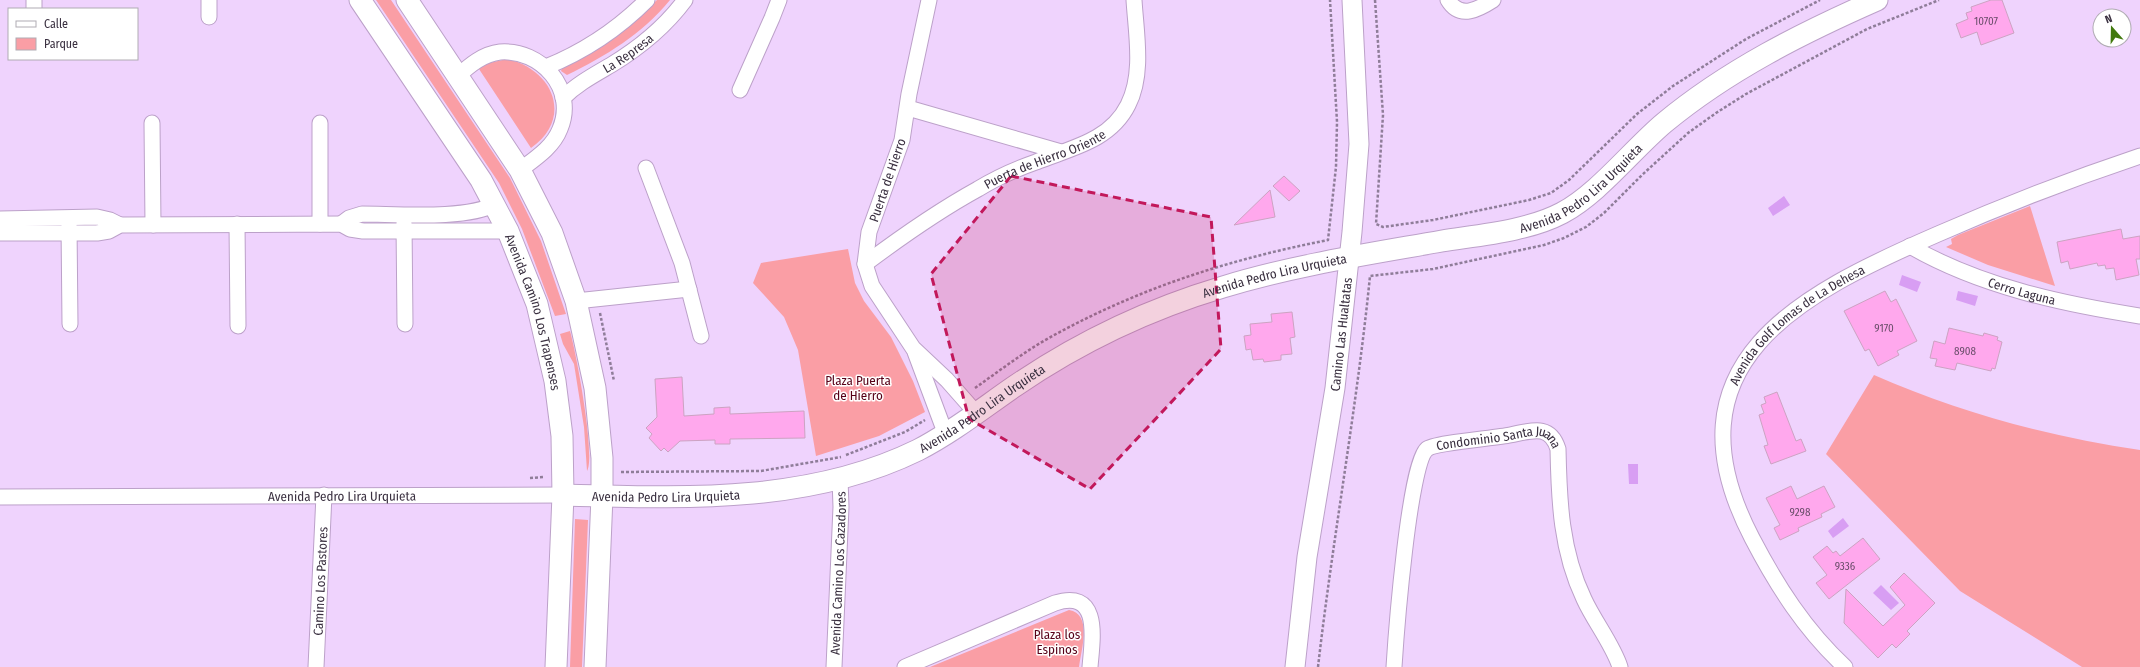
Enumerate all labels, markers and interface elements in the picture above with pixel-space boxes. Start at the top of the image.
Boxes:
legend [8,8,138,60]
north arrow [2092,8,2132,48]
text: N [2103,12,2114,26]
house number: 10707 [1974,15,1999,28]
text: Calle [44,17,68,31]
street label: La Represa [600,31,656,76]
text: Parque [44,37,78,51]
street label: Puerta de Hierro Oriente [981,127,1109,192]
street label: Puerta de Hierro [866,136,909,224]
street label: Avenida Pedro Lira Urquieta [1518,141,1645,236]
street label: Avenida Camino Los Trapenses [502,232,563,392]
street label: Avenida Pedro Lira Urquieta [1201,251,1348,301]
street label: Avenida Golf Lomas de La Dehesa [1726,262,1867,388]
street label: Cerro Laguna [1986,275,2057,308]
street label: Camino Las Hualtatas [1328,276,1355,392]
house number: 9170 [1874,322,1894,335]
house number: 8908 [1954,345,1976,358]
street label: Avenida Pedro Lira Urquieta [917,361,1048,456]
park label: Plaza Puerta de Hierro [825,373,891,403]
street label: Condominio Santa Juana [1435,424,1564,453]
street label: Avenida Pedro Lira Urquieta [592,487,741,505]
street label: Avenida Pedro Lira Urquieta [268,489,416,504]
street label: Avenida Camino Los Cazadores [828,491,849,655]
house number: 9298 [1790,506,1811,519]
street label: Camino Los Pastores [310,526,331,636]
house number: 9336 [1835,560,1856,573]
park label: Plaza los Espinos [1034,627,1081,657]

